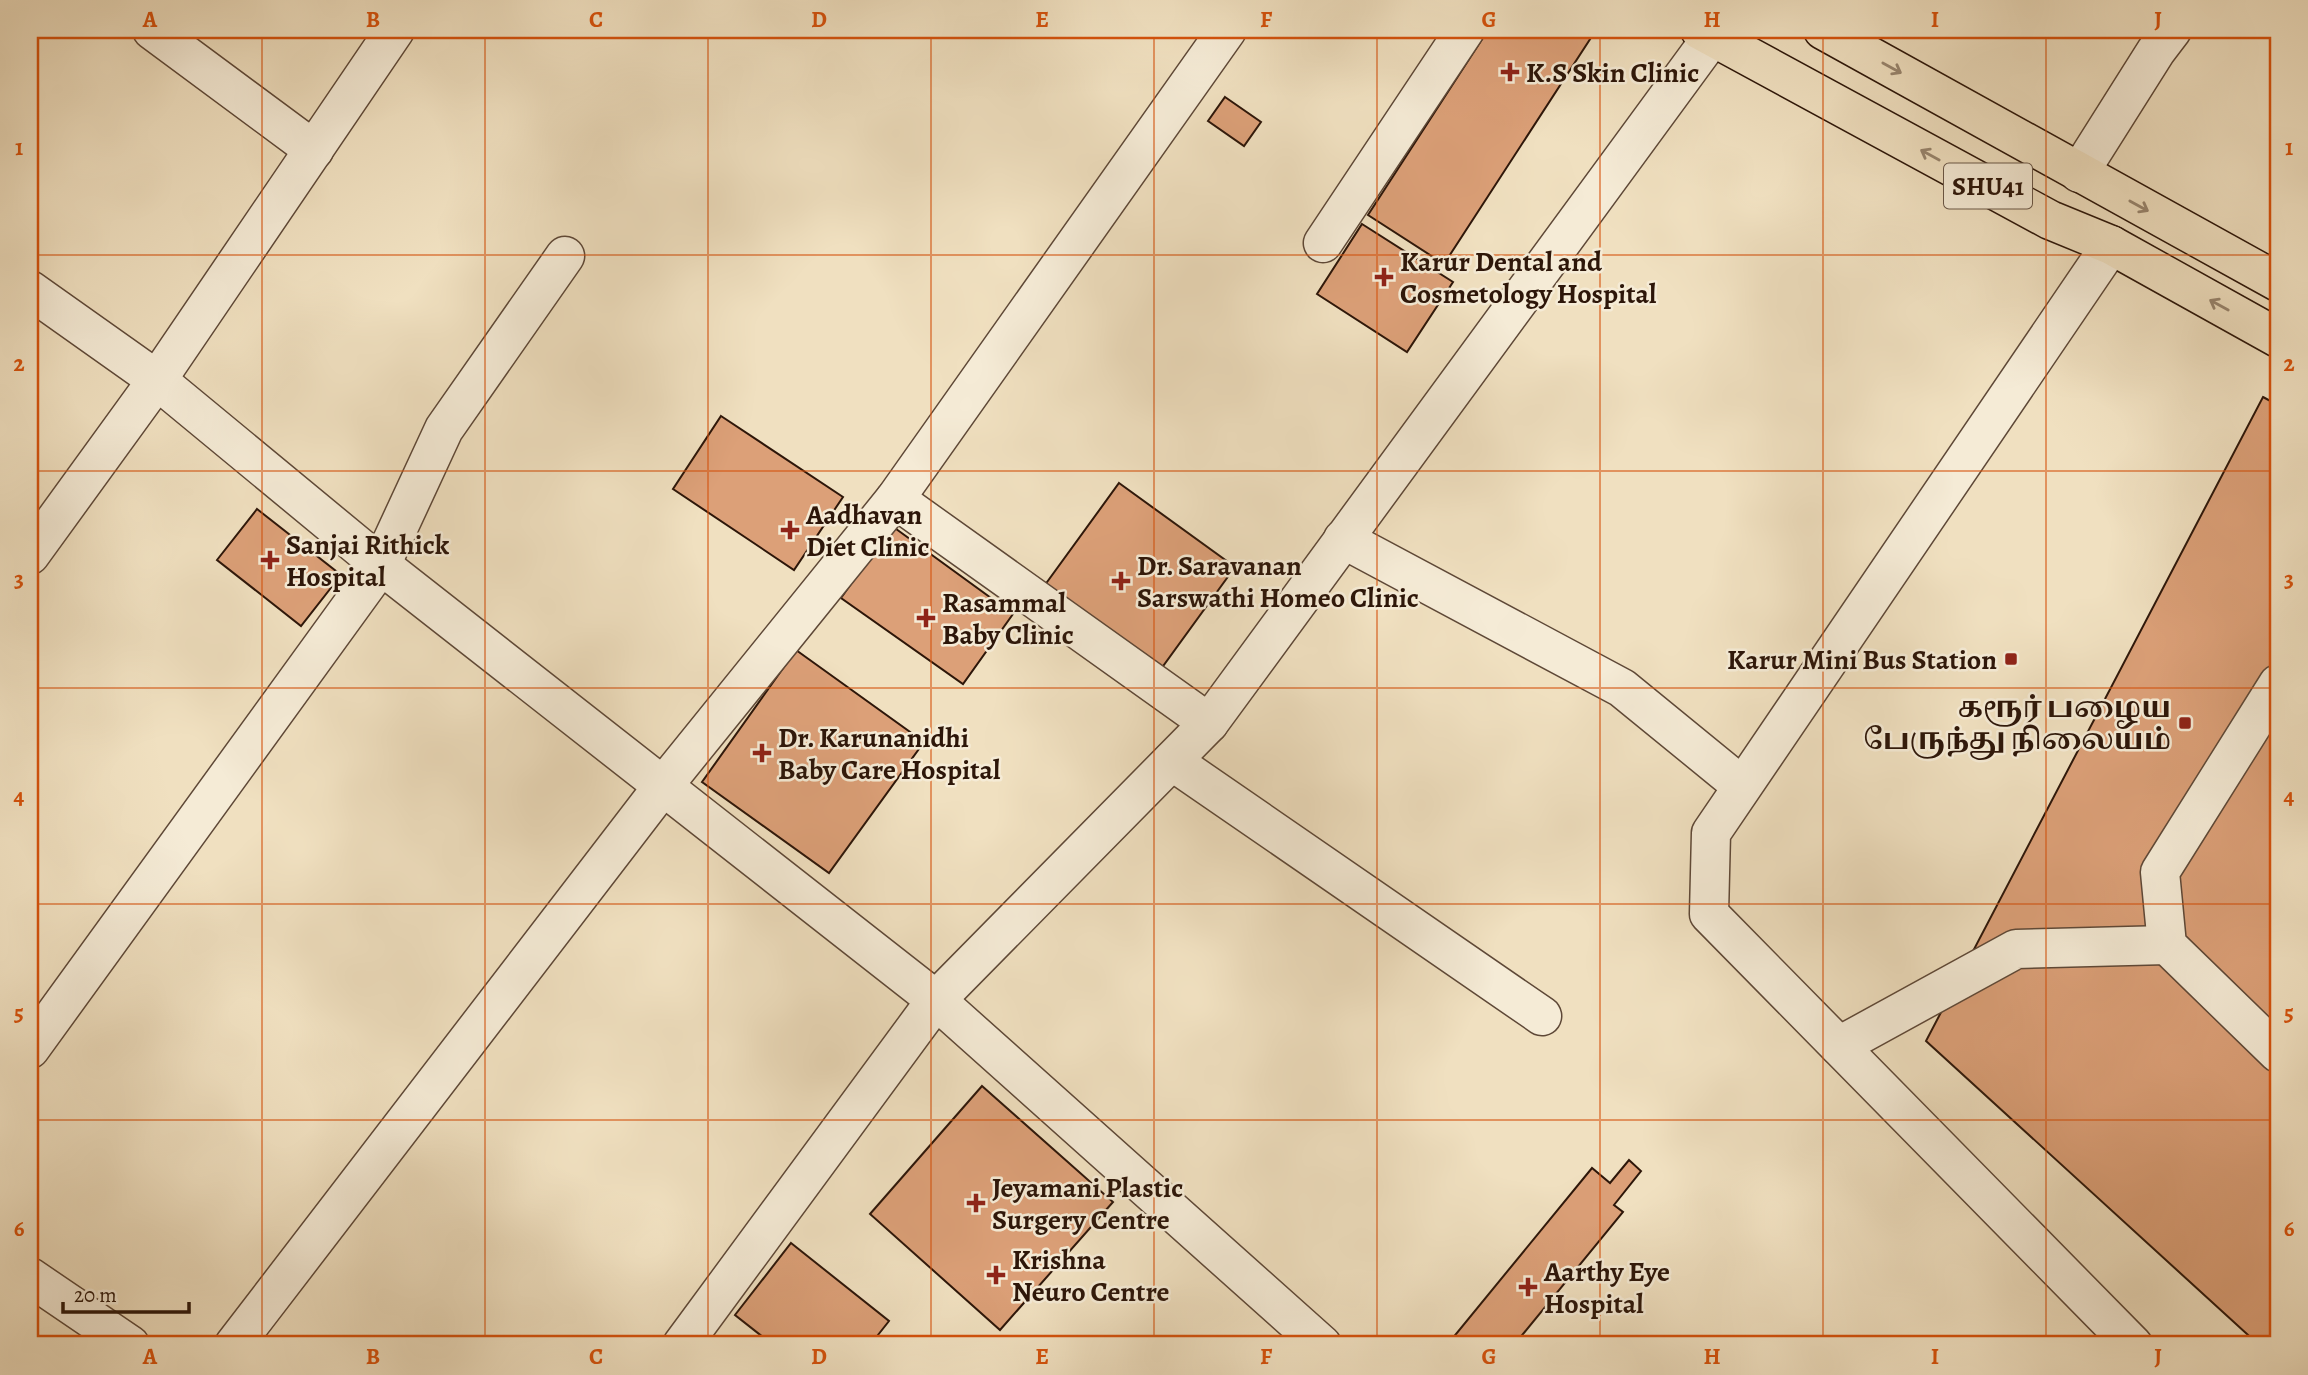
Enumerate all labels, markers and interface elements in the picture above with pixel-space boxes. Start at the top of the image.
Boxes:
text: A [142,4,158,35]
text: B [366,4,380,35]
text: C [589,4,603,35]
text: D [811,4,827,35]
text: E [1035,4,1049,35]
text: F [1260,4,1273,35]
text: G [1481,4,1497,35]
text: H [1703,4,1721,35]
text: I [1931,4,1939,35]
text: J [2154,4,2162,35]
place label: K.S Skin Clinic [1526,54,1699,92]
one-way arrow [1881,61,1901,75]
marker: K.S Skin Clinic [1500,62,1520,82]
text: 1 [15,132,23,163]
text: 1 [2285,132,2293,163]
one-way arrow [1921,148,1941,162]
road number: SHU41 [1944,164,2032,209]
one-way arrow [2128,200,2149,213]
place label: Karur Dental and Cosmetology Hospital [1400,243,1657,313]
marker: Karur Dental and Cosmetology Hospital [1374,267,1394,287]
one-way arrow [2209,298,2229,312]
text: 2 [13,348,25,379]
text: 2 [2283,348,2295,379]
place label: Aadhavan Diet Clinic [805,496,929,566]
marker: Aadhavan Diet Clinic [780,520,800,540]
place label: Sanjai Rithick Hospital [286,526,450,596]
place label: Dr. Saravanan Sarswathi Homeo Clinic [1137,547,1419,617]
marker: Sanjai Rithick Hospital [260,550,280,570]
text: 3 [14,564,24,595]
text: 3 [2284,564,2294,595]
marker: Dr. Saravanan Sarswathi Homeo Clinic [1111,571,1131,591]
place label: Rasammal Baby Clinic [942,584,1074,654]
marker: Rasammal Baby Clinic [916,608,936,628]
place label: Karur Mini Bus Station [1727,641,1997,679]
marker: Karur Mini Bus Station [2003,651,2019,667]
place label: கரூர் பழைய பேருந்து நிலையம் [1863,689,2171,760]
marker: கரூர் பழைய பேருந்து நிலையம் [2177,715,2193,731]
place label: Dr. Karunanidhi Baby Care Hospital [778,719,1001,789]
marker: Dr. Karunanidhi Baby Care Hospital [752,743,772,763]
text: 4 [14,781,25,812]
text: 4 [2284,781,2295,812]
text: 5 [14,997,24,1028]
text: 5 [2284,997,2294,1028]
place label: Jeyamani Plastic Surgery Centre [992,1169,1183,1239]
marker: Jeyamani Plastic Surgery Centre [966,1193,986,1213]
text: 6 [14,1213,25,1244]
text: 6 [2284,1213,2295,1244]
place label: Krishna Neuro Centre [1012,1241,1170,1311]
place label: Aarthy Eye Hospital [1543,1253,1670,1323]
marker: Krishna Neuro Centre [986,1265,1006,1285]
scale bar [63,1270,189,1314]
marker: Aarthy Eye Hospital [1518,1277,1538,1297]
text: 20 m [74,1281,117,1309]
text: A [142,1341,158,1372]
text: B [366,1341,380,1372]
text: C [589,1341,603,1372]
text: D [811,1341,827,1372]
text: E [1035,1341,1049,1372]
text: F [1260,1341,1273,1372]
text: G [1481,1341,1497,1372]
text: H [1703,1341,1721,1372]
text: I [1931,1341,1939,1372]
text: J [2154,1341,2162,1372]

